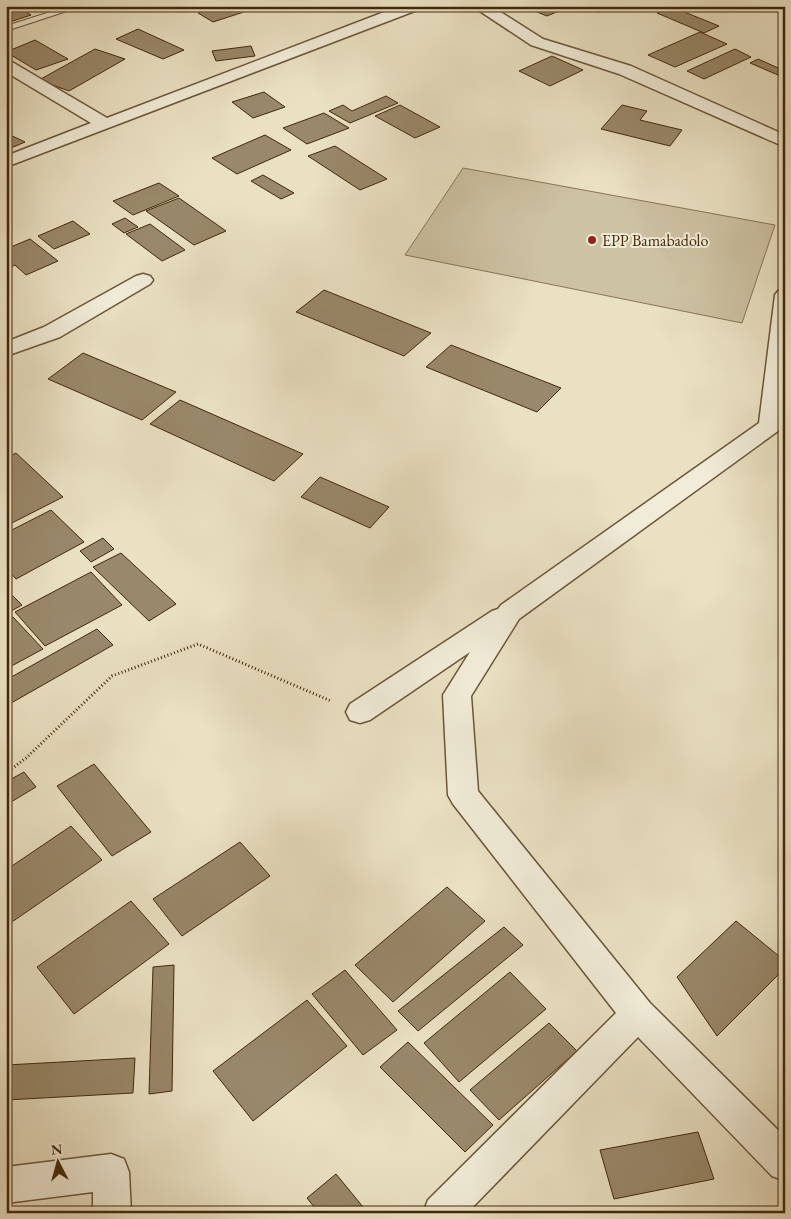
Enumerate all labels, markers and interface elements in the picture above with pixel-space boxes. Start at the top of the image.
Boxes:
place label: EPP Bamabadolo [602,230,708,251]
marker: EPP Bamabadolo [586,234,598,246]
north arrow [32,1136,82,1186]
text: N [50,1139,64,1159]

